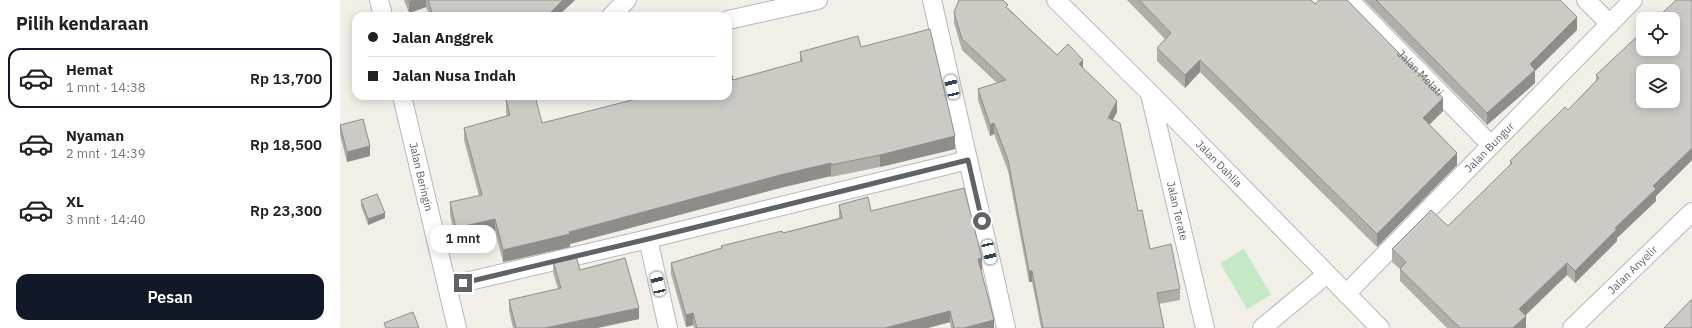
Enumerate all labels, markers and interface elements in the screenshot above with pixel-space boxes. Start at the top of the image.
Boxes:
text: Pilih kendaraan [16,12,149,35]
map controls [1636,12,1680,108]
button: locate [1636,12,1680,56]
text: Jalan Anggrek [392,28,493,47]
street label: Jalan Melati [1394,47,1446,99]
icon: car [18,60,54,96]
text: Hemat [66,60,113,79]
button: layers [1636,64,1680,108]
text: Jalan Nusa Indah [392,66,516,85]
text: Rp 13,700 [250,69,322,88]
car [943,74,961,100]
text: 1 mnt · 14:38 [66,79,146,96]
street label: Jalan Bungur [1461,119,1517,175]
icon: car [18,126,54,162]
text: Nyaman [66,126,124,145]
text: Rp 18,500 [250,135,322,154]
street label: Jalan Dahlia [1193,137,1245,190]
street label: Jalan Beringin [406,141,436,213]
text: 2 mnt · 14:39 [66,145,146,162]
street label: Jalan Terate [1164,180,1191,242]
icon: car [18,192,54,228]
text: XL [66,192,84,211]
text: Rp 23,300 [250,201,322,220]
text: 3 mnt · 14:40 [66,211,146,228]
route start [973,212,991,230]
callout: 1 mnt [430,225,496,253]
text: 1 mnt [446,230,480,247]
car [980,239,998,265]
street label: Jalan Anyelir [1605,242,1660,297]
car [649,271,667,297]
button: Pesan [16,274,324,320]
route end [454,274,472,292]

